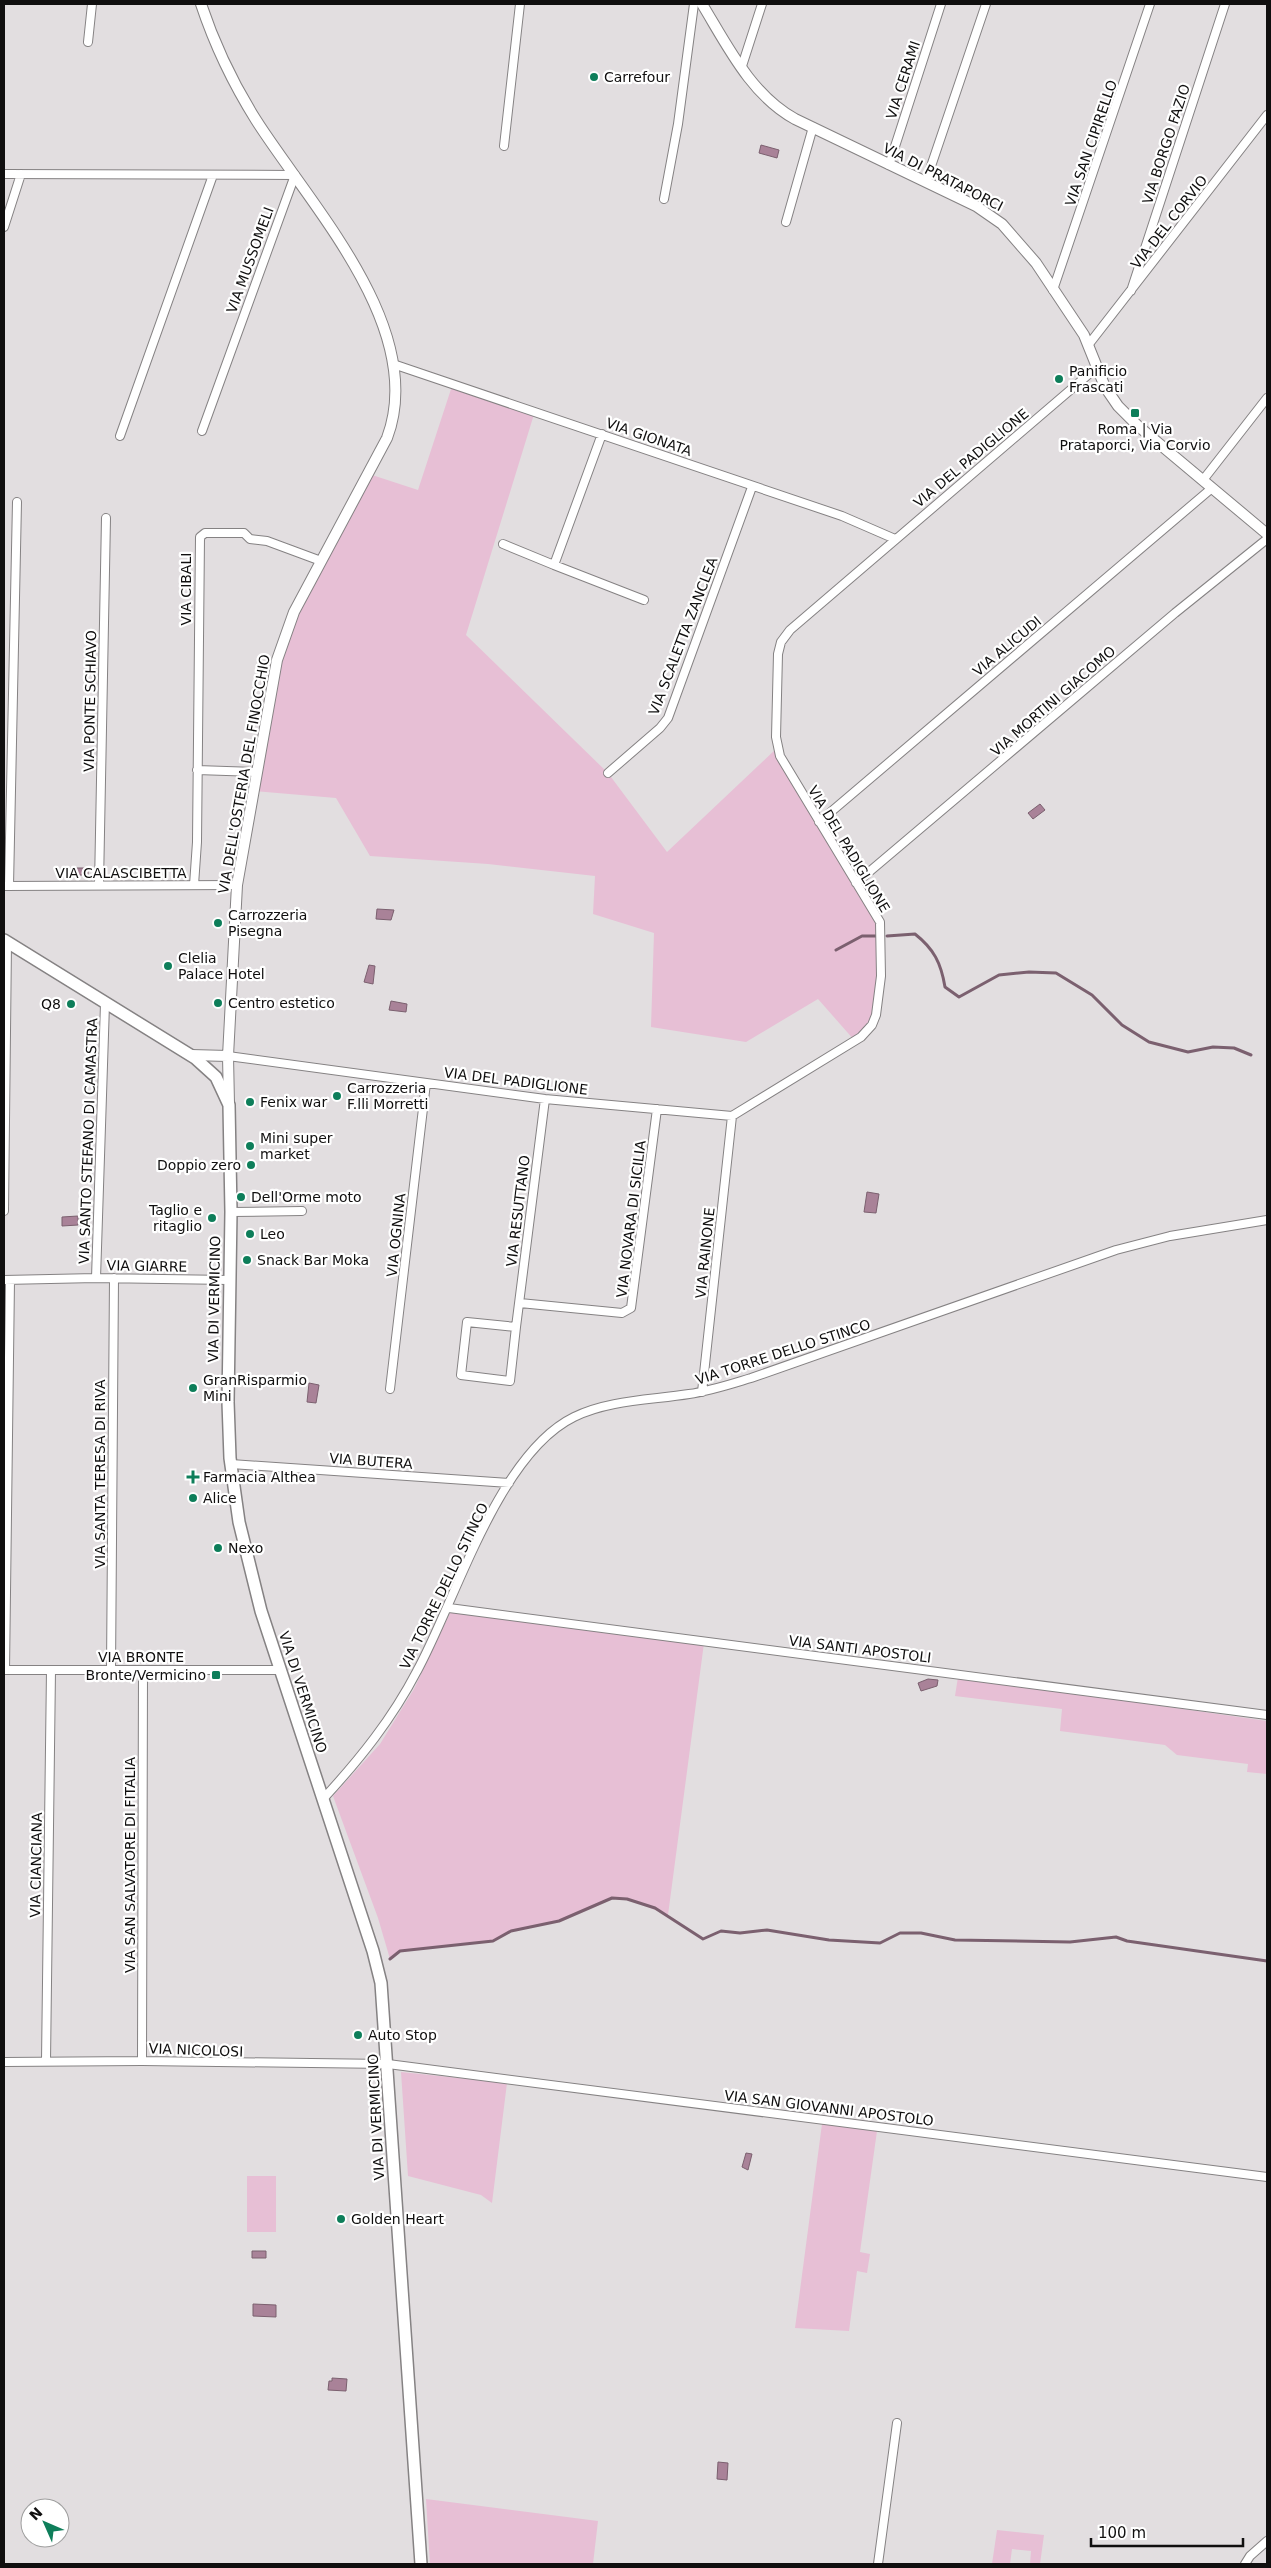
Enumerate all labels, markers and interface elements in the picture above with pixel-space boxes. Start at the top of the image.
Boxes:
street label: VIA CERAMI [883,39,923,121]
place label: Carrefour [604,69,670,85]
marker: Carrefour [588,71,600,83]
street label: VIA SAN CIPIRELLO [1062,78,1120,208]
street label: VIA BORGO FAZIO [1139,82,1193,206]
street label: VIA DI PRATAPORCI [880,140,1006,214]
street label: VIA DEL CORVIO [1128,172,1210,272]
street label: VIA MUSSOMELI [223,205,277,315]
place label: Panificio Frascati [1069,363,1127,395]
marker: Panificio Frascati [1053,373,1065,385]
street label: VIA DEL PADIGLIONE [910,405,1032,511]
marker: Roma | Via Prataporci, Via Corvio [1129,407,1141,419]
street label: VIA GIONATA [604,415,694,459]
place label: Roma | Via Prataporci, Via Corvio [1059,421,1211,453]
street label: VIA CIBALI [178,553,194,625]
street label: VIA SCALETTA ZANCLEA [645,554,721,717]
street label: VIA ALICUDI [970,613,1044,679]
street label: VIA PONTE SCHIAVO [81,630,99,772]
street label: VIA MORTINI GIACOMO [988,643,1118,759]
street label: VIA DELL'OSTERIA DEL FINOCCHIO [215,653,273,895]
street label: VIA DEL PADIGLIONE [805,783,893,915]
street label: VIA CALASCIBETTA [55,865,187,881]
place label: Carrozzeria Pisegna [228,907,307,939]
marker: Carrozzeria Pisegna [212,917,224,929]
place label: Clelia Palace Hotel [178,950,265,982]
marker: Clelia Palace Hotel [162,960,174,972]
place label: Centro estetico [228,995,335,1011]
place label: Q8 [41,996,61,1012]
marker: Centro estetico [212,997,224,1009]
marker: Q8 [65,998,77,1010]
street label: VIA SANTO STEFANO DI CAMASTRA [76,1017,100,1264]
street label: VIA DEL PADIGLIONE [443,1064,589,1098]
place label: Carrozzeria F.lli Morretti [347,1080,428,1112]
marker: Carrozzeria F.lli Morretti [331,1090,343,1102]
place label: Fenix war [260,1094,327,1110]
marker: Fenix war [244,1096,256,1108]
place label: Mini super market [260,1130,333,1162]
street label: VIA NOVARA DI SICILIA [613,1139,649,1298]
marker: Mini super market [244,1140,256,1152]
street label: VIA RESUTTANO [503,1154,533,1268]
place label: Doppio zero [157,1157,241,1173]
marker: Doppio zero [245,1159,257,1171]
place label: Dell'Orme moto [251,1189,362,1205]
marker: Dell'Orme moto [235,1191,247,1203]
street label: VIA OGNINA [384,1192,408,1278]
place label: Taglio e ritaglio [148,1202,202,1234]
street label: VIA RAINONE [692,1207,718,1299]
marker: Taglio e ritaglio [206,1212,218,1224]
place label: Leo [260,1226,285,1242]
marker: Leo [244,1228,256,1240]
street label: VIA DI VERMICINO [205,1235,223,1363]
place label: Snack Bar Moka [257,1252,369,1268]
marker: Snack Bar Moka [241,1254,253,1266]
street label: VIA GIARRE [107,1257,187,1275]
street label: VIA TORRE DELLO STINCO [693,1316,873,1388]
place label: GranRisparmio Mini [203,1372,307,1404]
street label: VIA SANTA TERESA DI RIVA [92,1379,108,1569]
marker: GranRisparmio Mini [187,1382,199,1394]
street label: VIA BUTERA [329,1450,414,1472]
place label: Farmacia Althea [203,1469,316,1485]
marker: Farmacia Althea [187,1471,199,1483]
place label: Alice [203,1490,237,1506]
marker: Alice [187,1492,199,1504]
street label: VIA TORRE DELLO STINCO [397,1500,491,1672]
place label: Nexo [228,1540,263,1556]
marker: Nexo [212,1542,224,1554]
street label: VIA DI VERMICINO [276,1629,330,1755]
street label: VIA SANTI APOSTOLI [788,1632,932,1666]
street label: VIA BRONTE [98,1649,184,1665]
place label: Bronte/Vermicino [86,1667,206,1683]
marker: Bronte/Vermicino [210,1669,222,1681]
street label: VIA SAN SALVATORE DI FITALIA [122,1756,138,1973]
street label: VIA CIANCIANA [27,1812,45,1918]
place label: Auto Stop [368,2027,437,2043]
marker: Auto Stop [352,2029,364,2041]
street label: VIA NICOLOSI [149,2040,243,2060]
street label: VIA DI VERMICINO [365,2053,387,2181]
street label: VIA SAN GIOVANNI APOSTOLO [723,2087,935,2129]
place label: Golden Heart [351,2211,445,2227]
marker: Golden Heart [335,2213,347,2225]
north arrow [20,2498,70,2548]
text: N [26,2504,46,2524]
scale bar [1091,2516,1244,2548]
text: 100 m [1098,2524,1146,2542]

